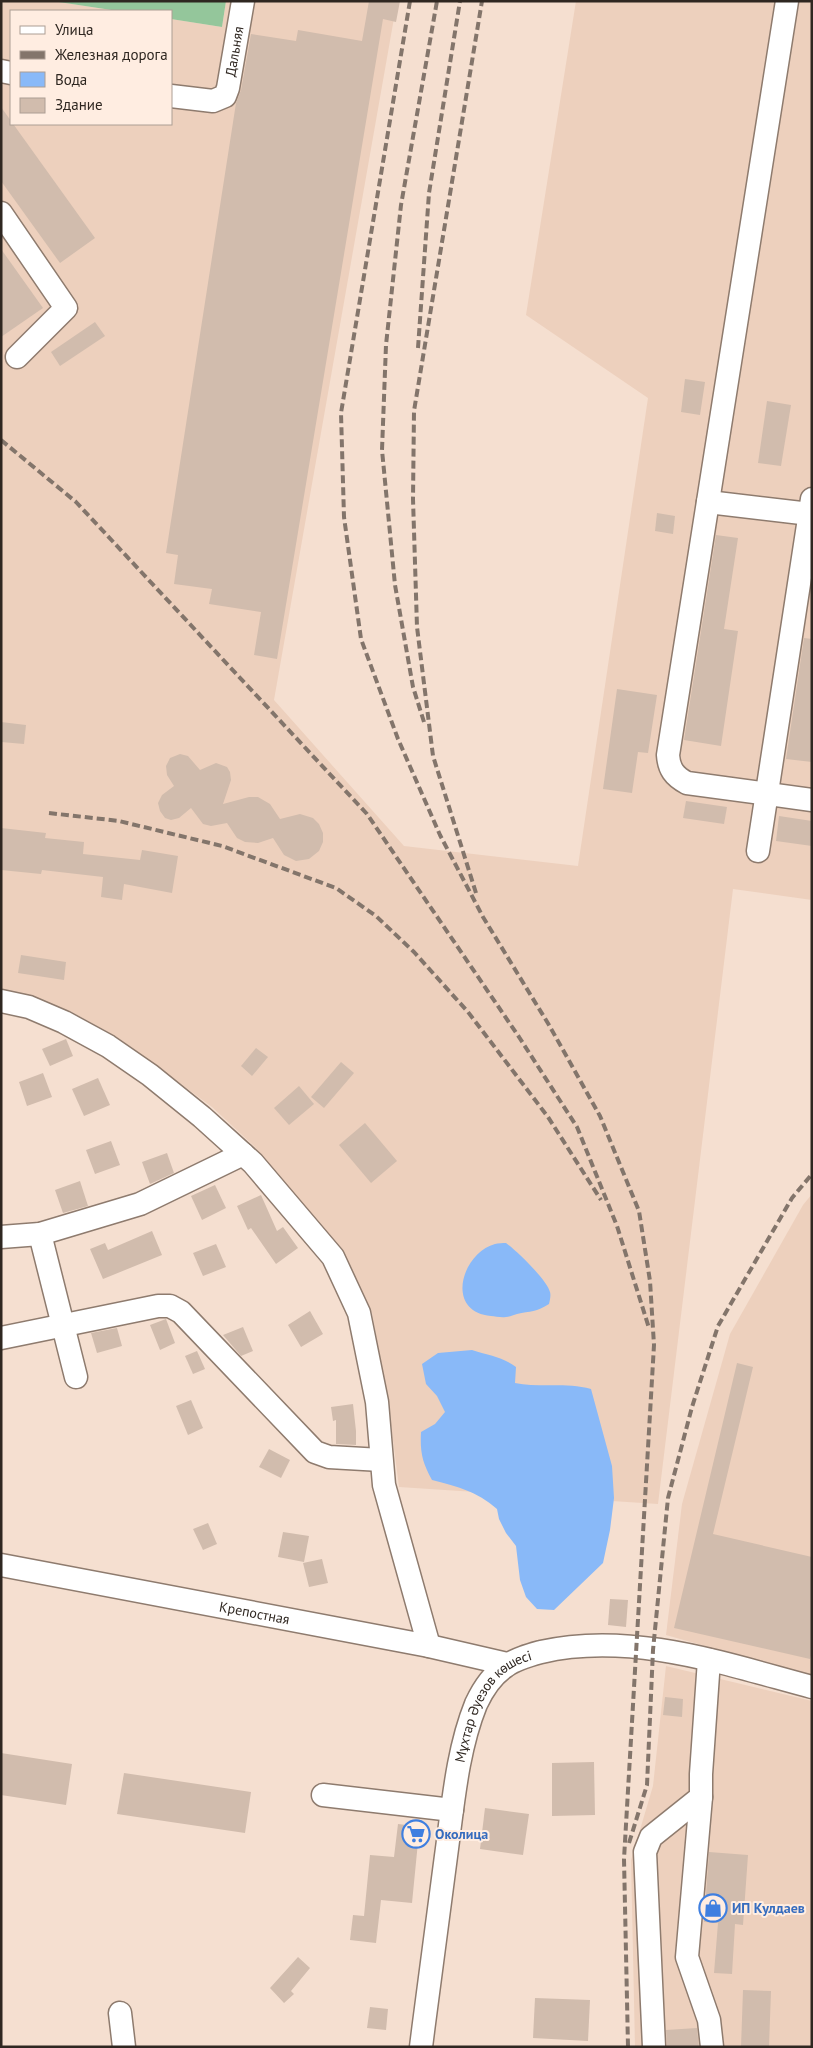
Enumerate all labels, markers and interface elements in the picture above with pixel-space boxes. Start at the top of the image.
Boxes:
legend [10,10,172,125]
text: Улица [55,20,93,39]
street label: Дальняя [221,25,247,78]
text: Железная дорога [54,45,168,64]
text: Вода [55,70,87,89]
text: Здание [55,95,103,114]
street label: Крепостная [218,1598,291,1628]
street label: Мұхтар Әуезов көшесі [451,1646,534,1764]
supermarket icon: Околица [401,1819,431,1849]
place label: Околица [435,1825,488,1843]
shop icon: ИП Кулдаев [698,1893,728,1923]
place label: ИП Кулдаев [732,1899,805,1917]

